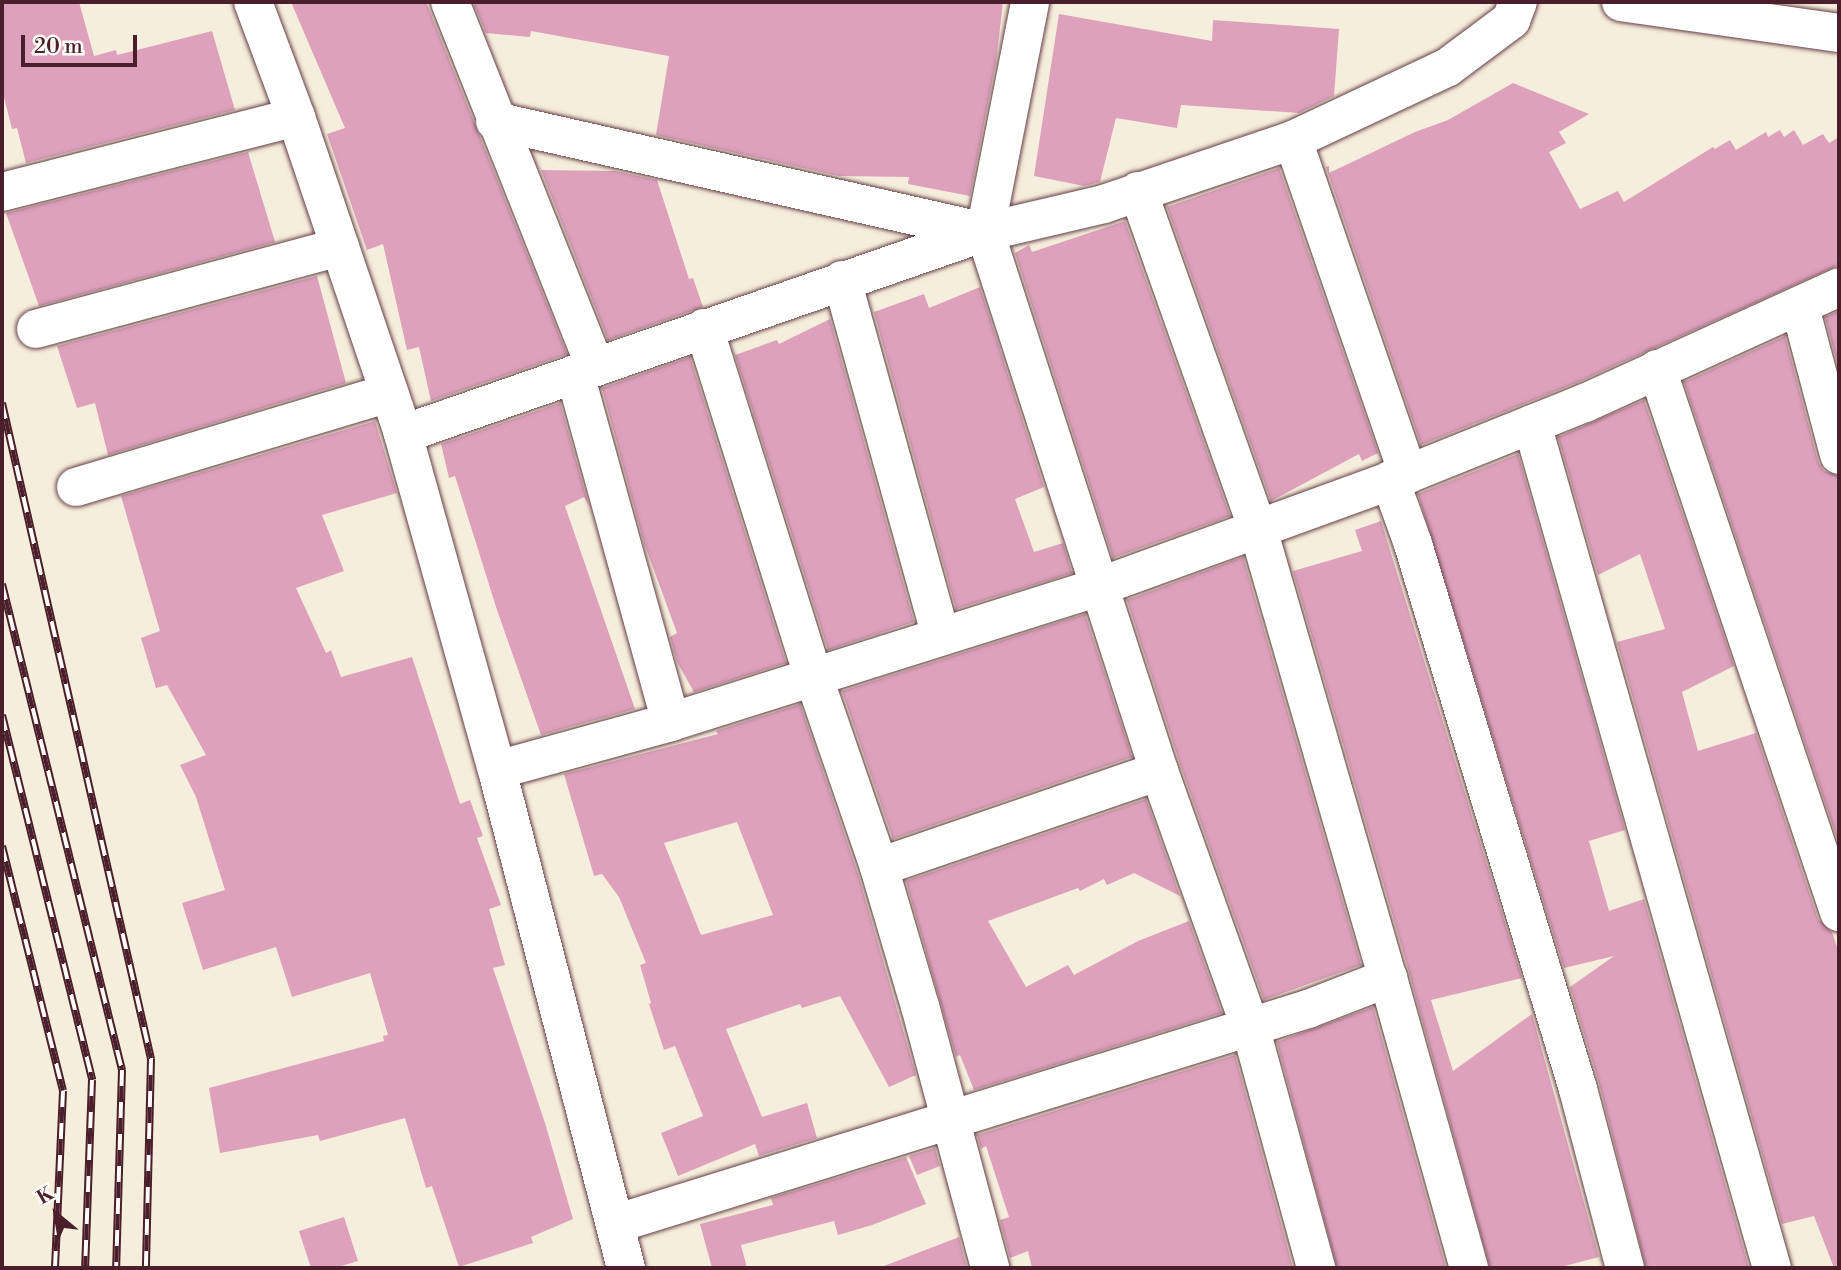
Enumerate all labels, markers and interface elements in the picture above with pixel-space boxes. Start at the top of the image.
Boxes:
scale bar [24,21,140,65]
text: 20 m [34,34,83,60]
north arrow [21,1179,91,1249]
text: K [33,1182,58,1210]

